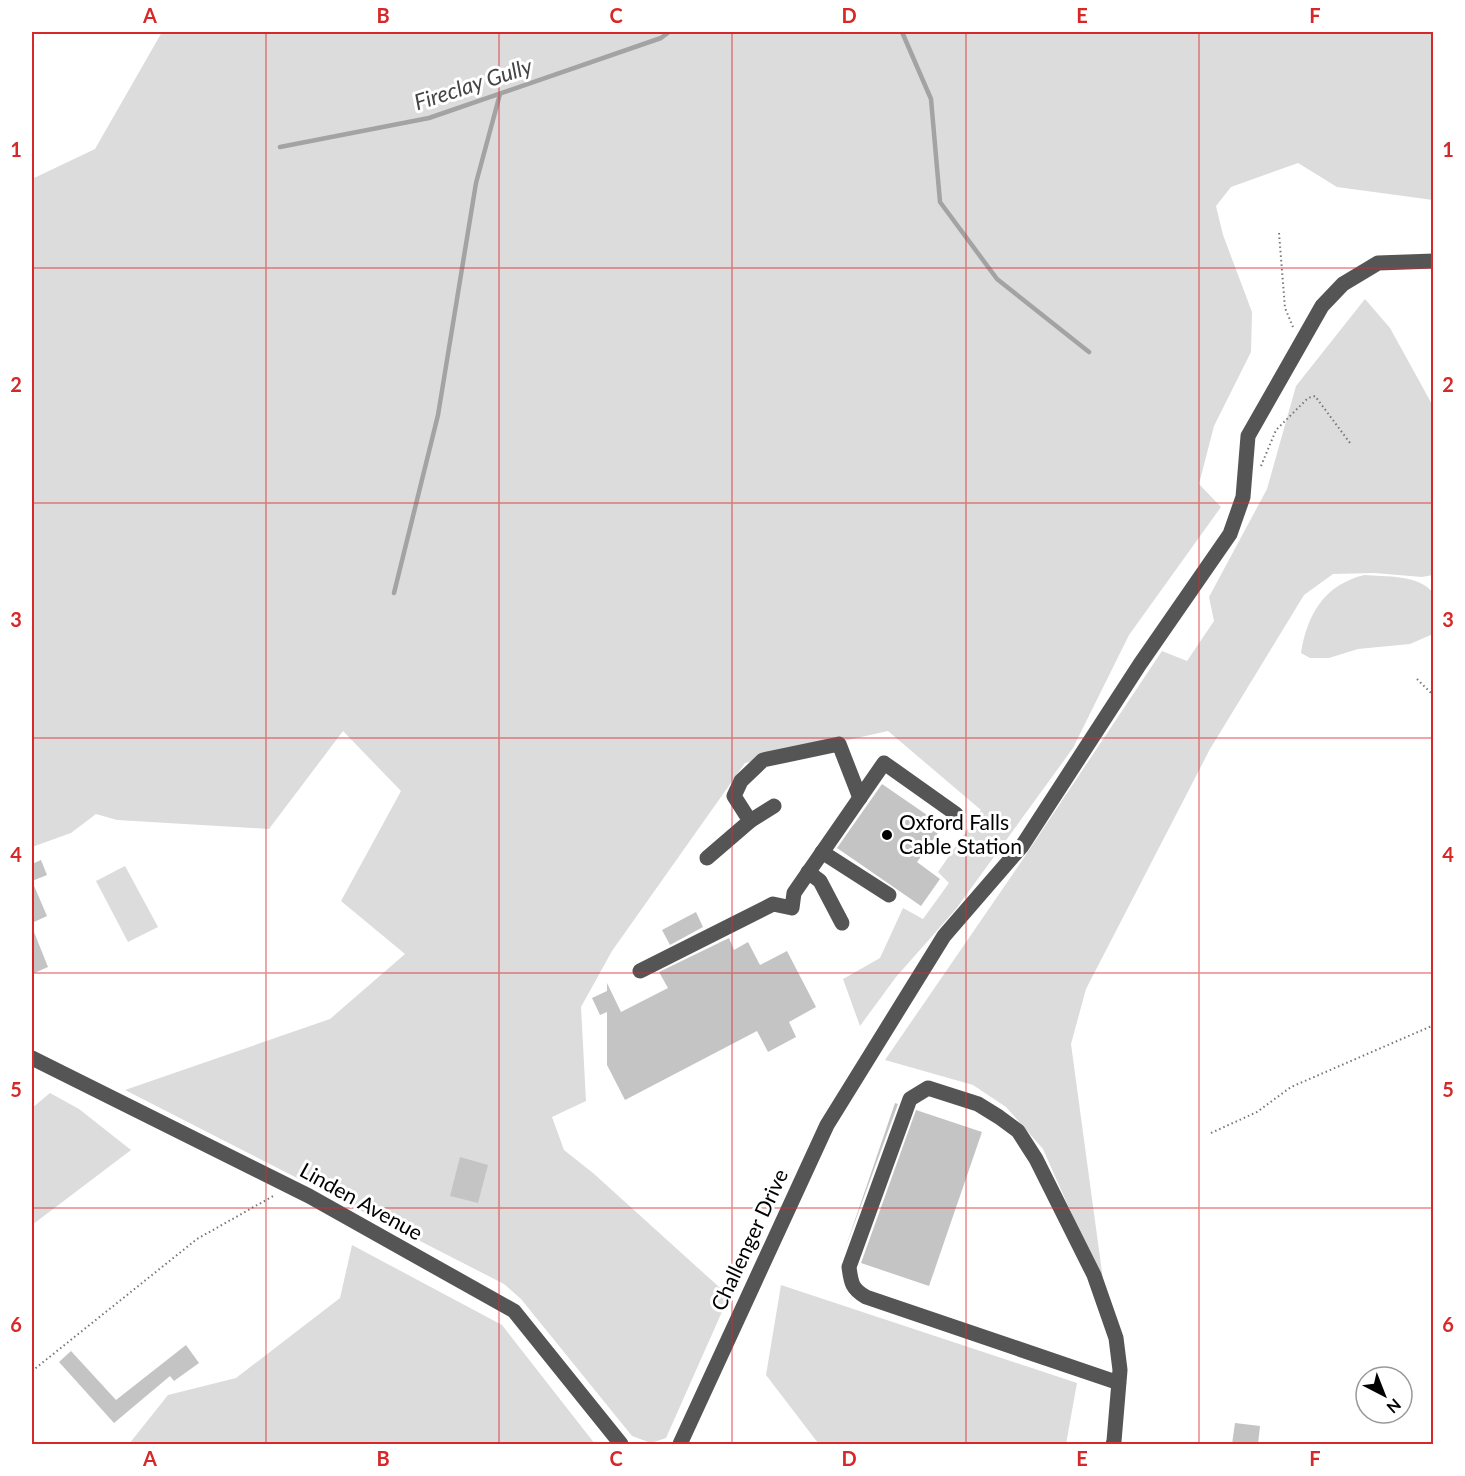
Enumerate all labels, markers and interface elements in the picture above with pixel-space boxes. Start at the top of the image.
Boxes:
text: A [142,3,157,27]
text: B [376,3,390,27]
text: C [609,3,623,27]
text: D [841,3,857,27]
text: E [1076,3,1088,27]
text: F [1309,3,1321,27]
water label: Fireclay Gully [410,52,536,115]
text: 1 [10,137,22,161]
text: 1 [1442,137,1454,161]
text: 2 [10,372,22,396]
text: 2 [1442,372,1454,396]
text: 3 [10,607,22,631]
text: 3 [1442,607,1454,631]
place label: Oxford Falls Cable Station [899,809,1022,858]
marker: Oxford Falls Cable Station [880,828,894,842]
text: 4 [10,842,22,866]
text: 4 [1442,842,1454,866]
text: 5 [10,1077,22,1101]
text: 5 [1442,1077,1454,1101]
street label: Linden Avenue [296,1157,427,1245]
street label: Challenger Drive [705,1165,792,1314]
text: 6 [10,1312,22,1336]
text: 6 [1442,1312,1454,1336]
north arrow [1354,1365,1414,1425]
text: N [1383,1395,1405,1418]
text: A [142,1446,157,1470]
text: B [376,1446,390,1470]
text: C [609,1446,623,1470]
text: D [841,1446,857,1470]
text: E [1076,1446,1088,1470]
text: F [1309,1446,1321,1470]

